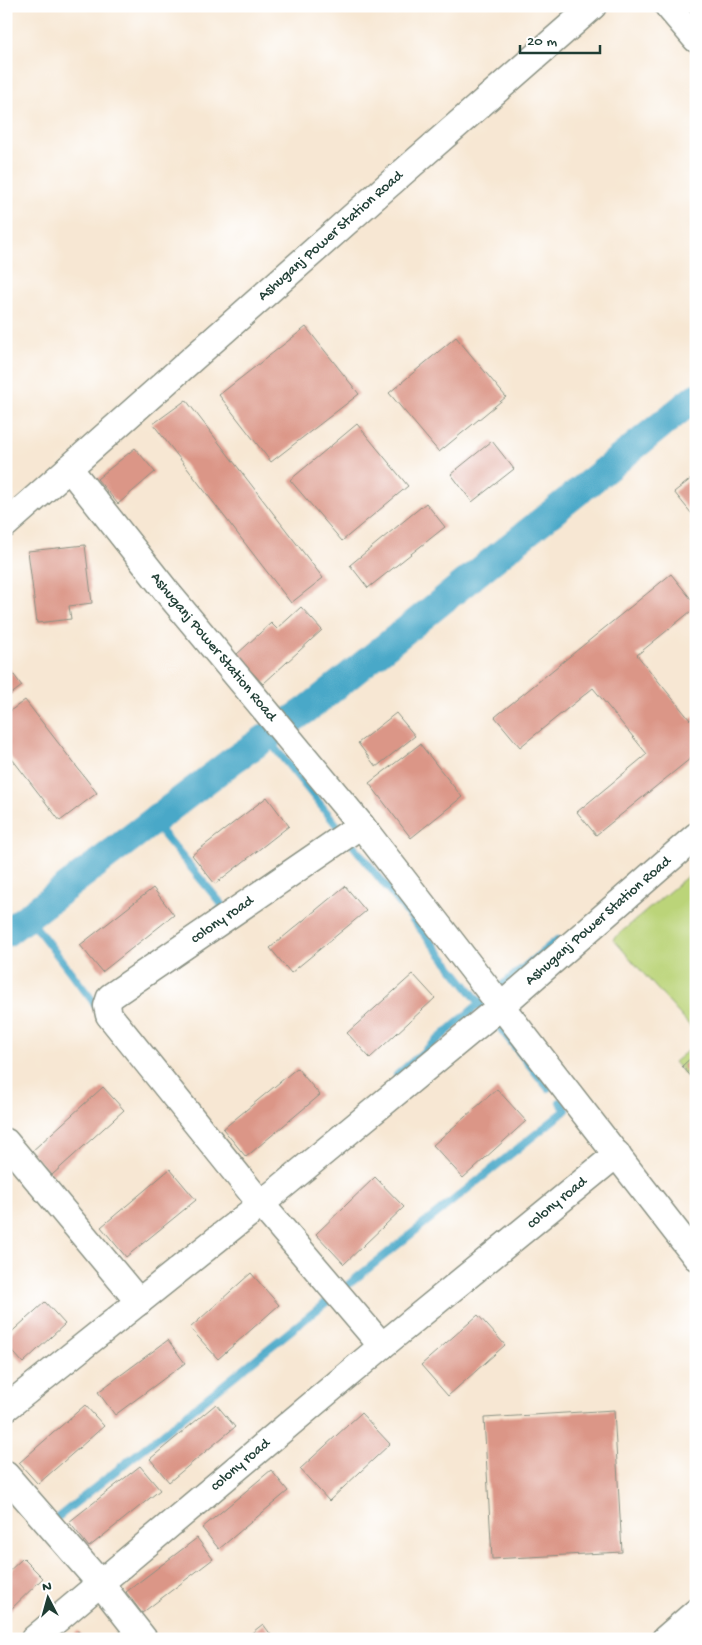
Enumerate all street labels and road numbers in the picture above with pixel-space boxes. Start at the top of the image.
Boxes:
street label: Ashuganj Power Station Road [254,166,408,305]
street label: Ashuganj Power Station Road [146,569,281,726]
street label: Ashuganj Power Station Road [522,852,676,990]
street label: colony road [187,891,258,948]
street label: colony road [523,1172,592,1233]
street label: colony road [207,1434,275,1495]

